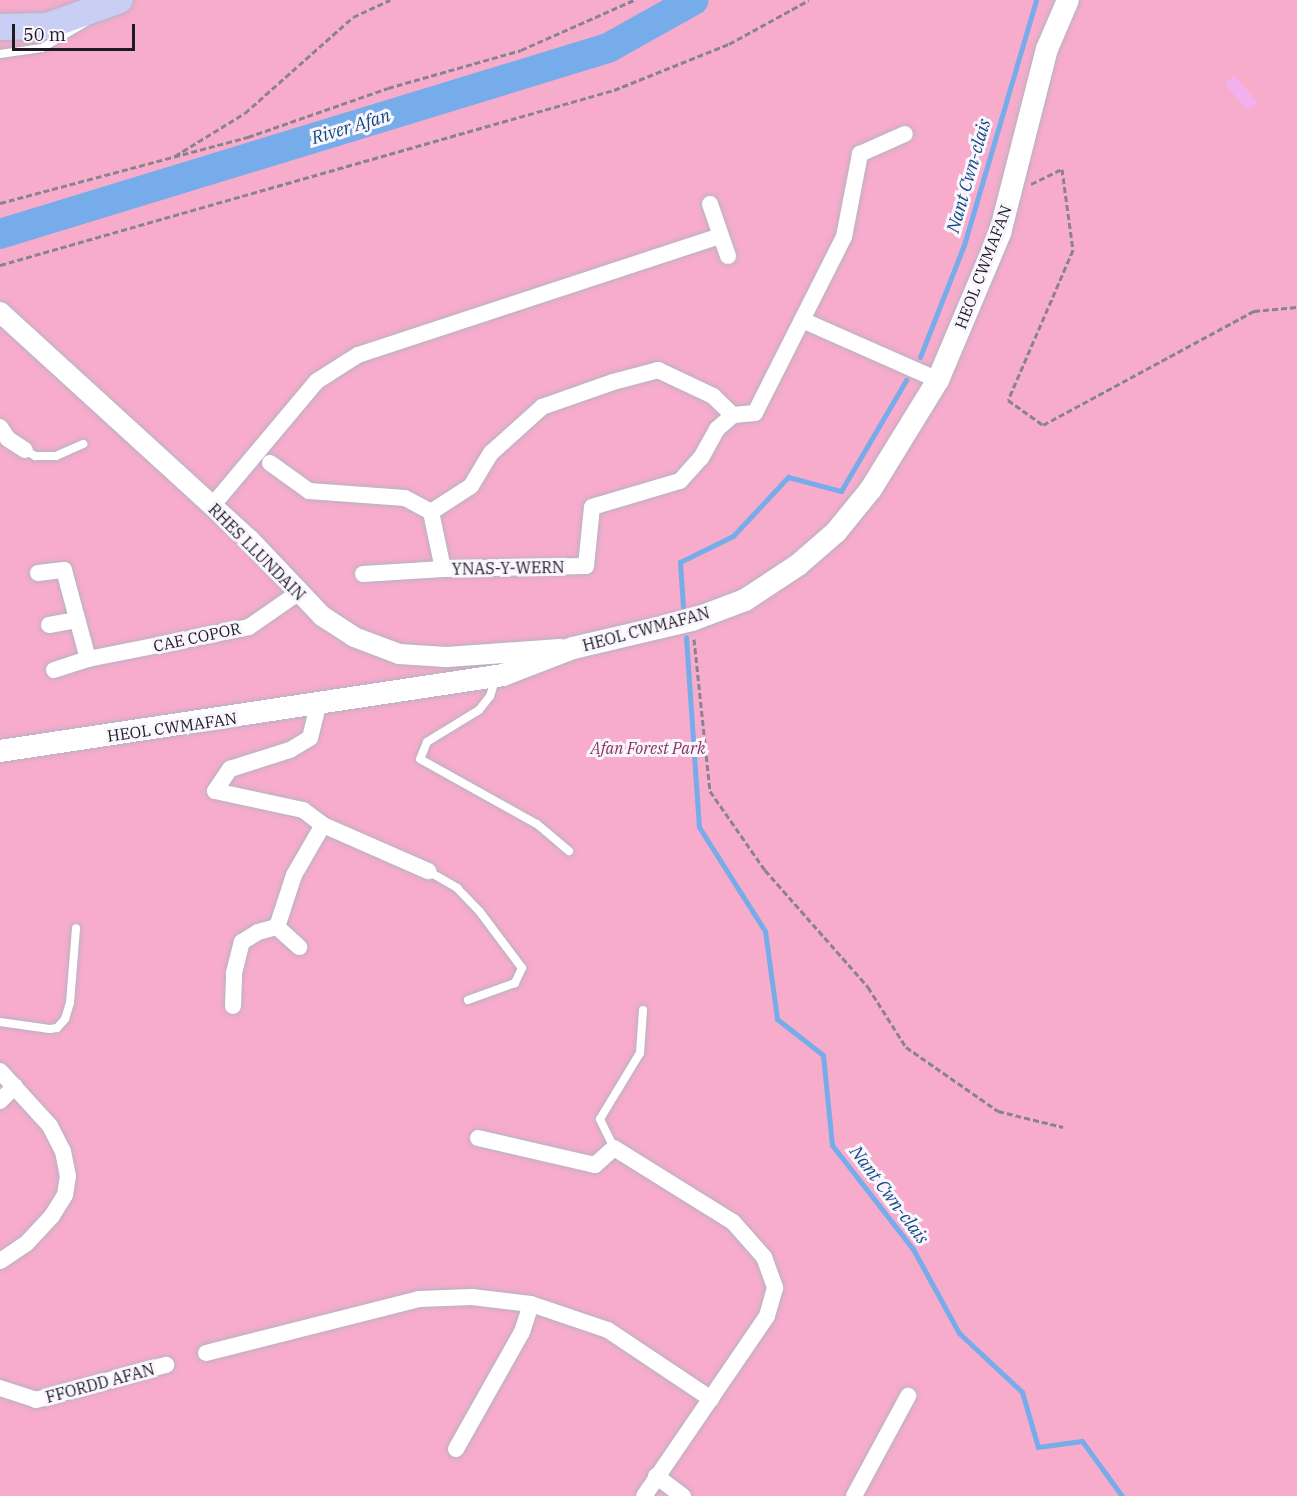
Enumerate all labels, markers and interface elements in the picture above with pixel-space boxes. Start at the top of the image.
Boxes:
scale bar [15,12,138,50]
text: 50 m [23,23,66,46]
water label: River Afan [309,105,393,149]
water label: Nant Cwn-clais [942,117,996,235]
street label: HEOL CWMAFAN [951,202,1015,332]
street label: RHES LLUNDAIN [205,500,309,604]
street label: YNAS-Y-WERN [452,557,564,579]
street label: HEOL CWMAFAN [580,603,712,655]
street label: CAE COPOR [152,618,242,656]
street label: HEOL CWMAFAN [106,708,238,746]
park label: Afan Forest Park [591,738,705,758]
water label: Nant Cwn-clais [845,1142,933,1248]
street label: FFORDD AFAN [44,1359,156,1407]

